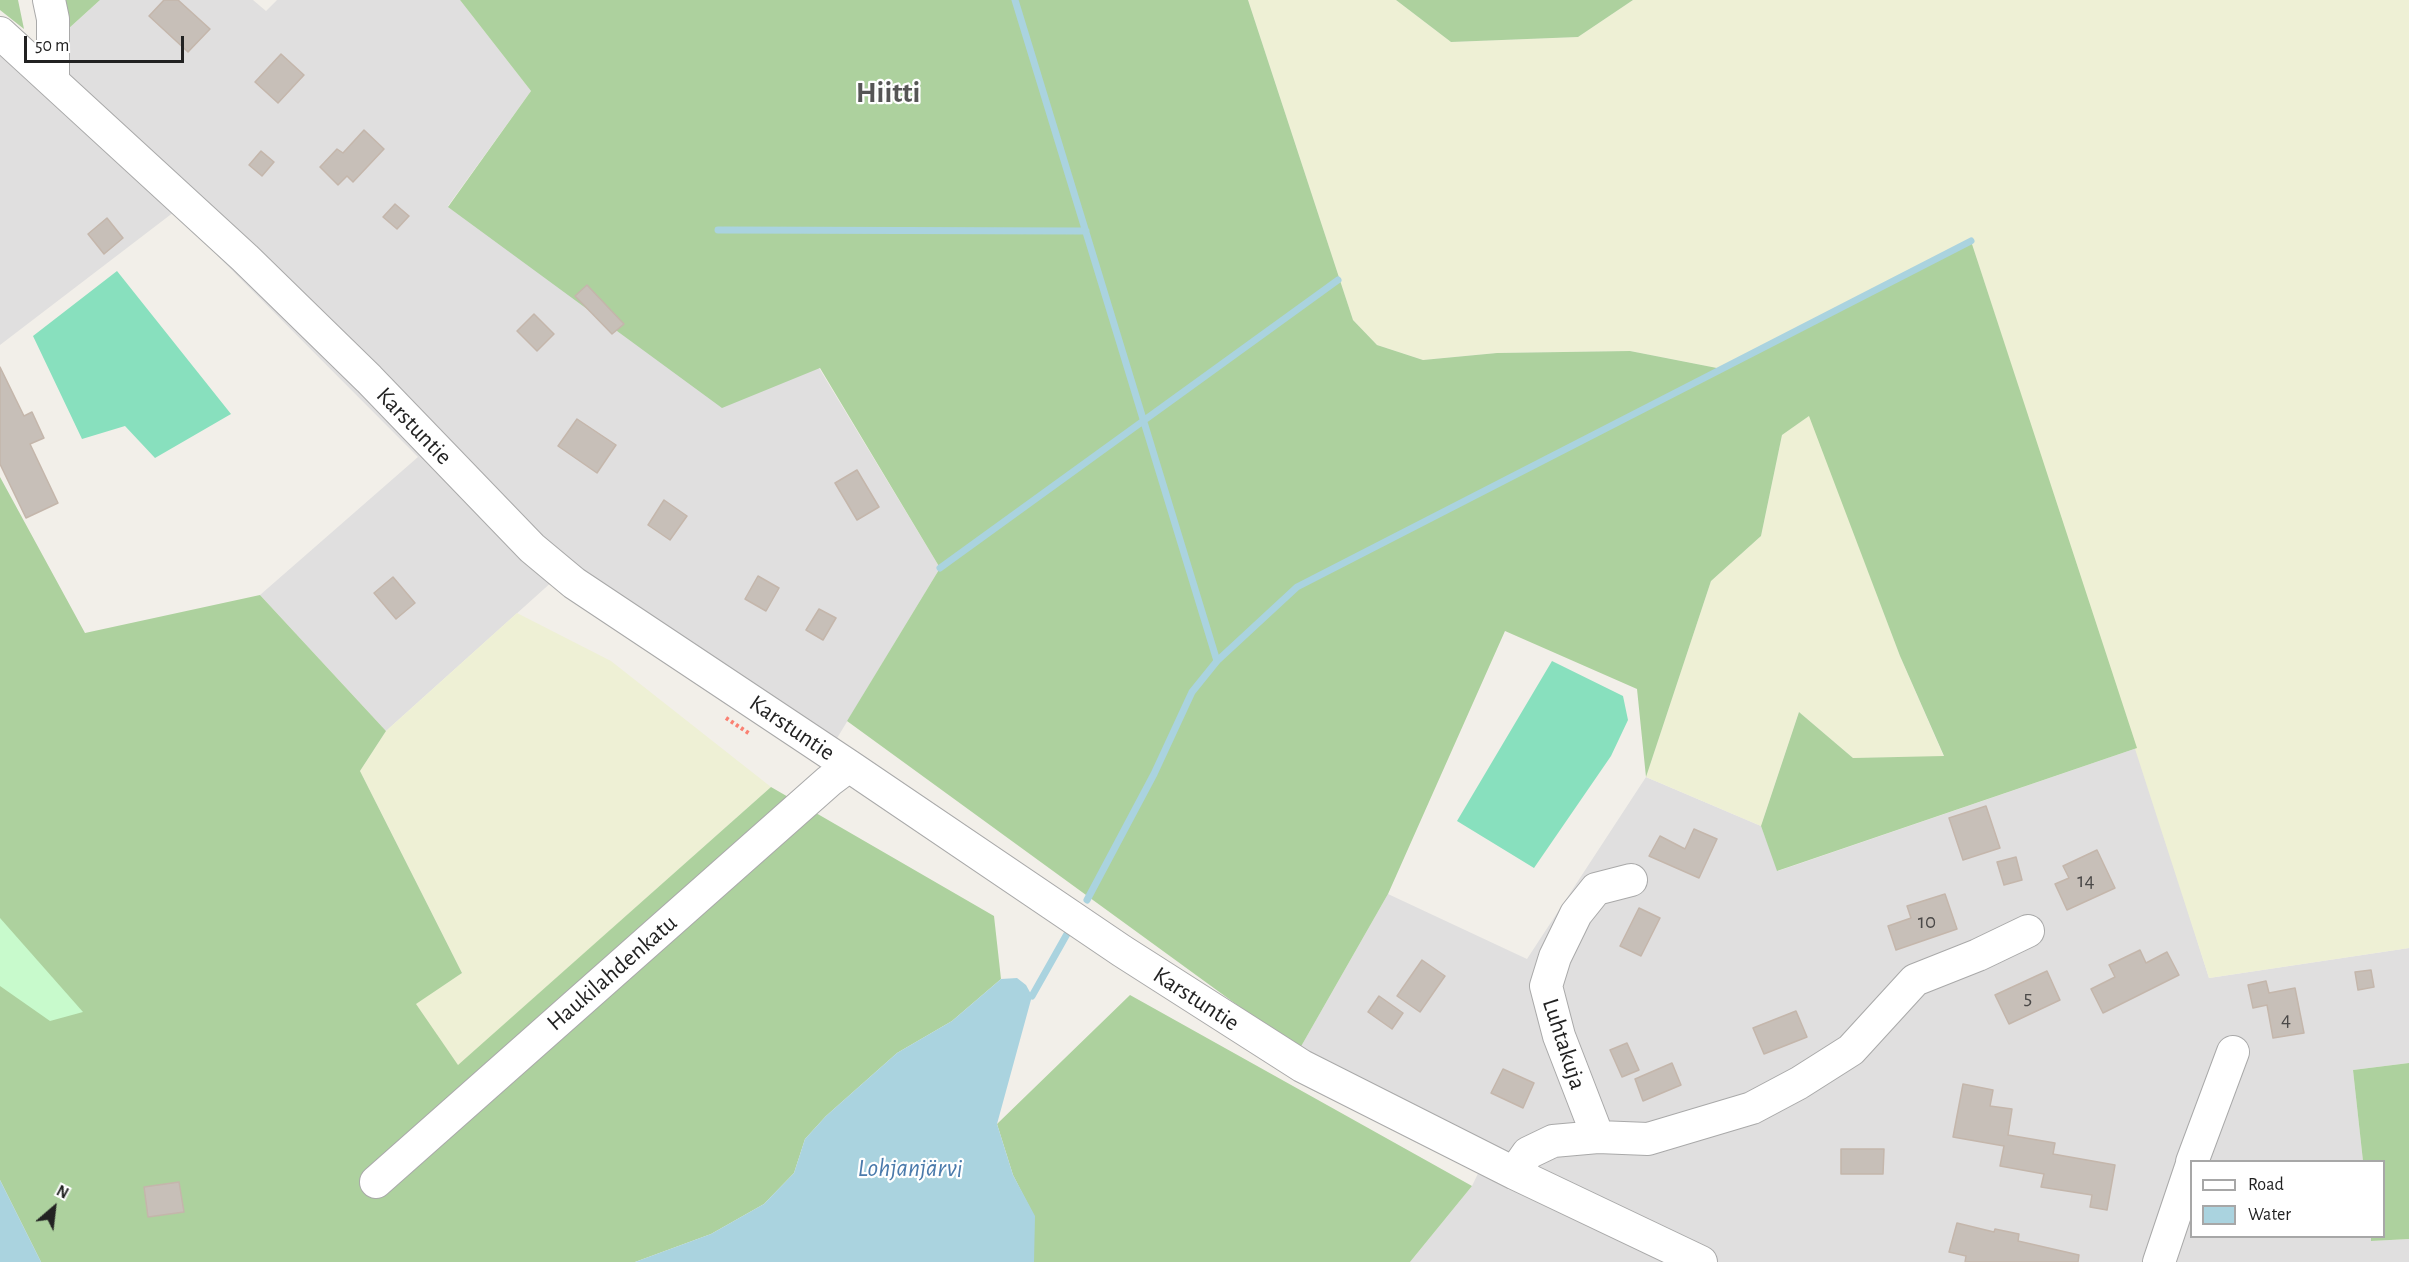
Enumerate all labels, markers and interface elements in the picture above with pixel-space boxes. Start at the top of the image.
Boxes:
scale bar [27,24,188,62]
text: 50 m [35,37,69,55]
district label: Hiitti [856,75,920,111]
street label: Karstuntie [370,381,458,471]
street label: Karstuntie [744,689,840,767]
house number: 14 [2077,868,2095,894]
street label: Haukilahdenkatu [541,909,683,1037]
house number: 10 [1918,909,1936,935]
street label: Karstuntie [1148,961,1244,1037]
house number: 5 [2024,985,2032,1011]
street label: Luhtakuja [1536,995,1592,1093]
house number: 4 [2281,1007,2291,1033]
water label: Lohjanjärvi [858,1152,962,1184]
legend [2190,1160,2385,1238]
text: Road [2248,1176,2284,1194]
north arrow [24,1178,84,1238]
text: N [54,1182,71,1202]
text: Water [2248,1206,2291,1224]

